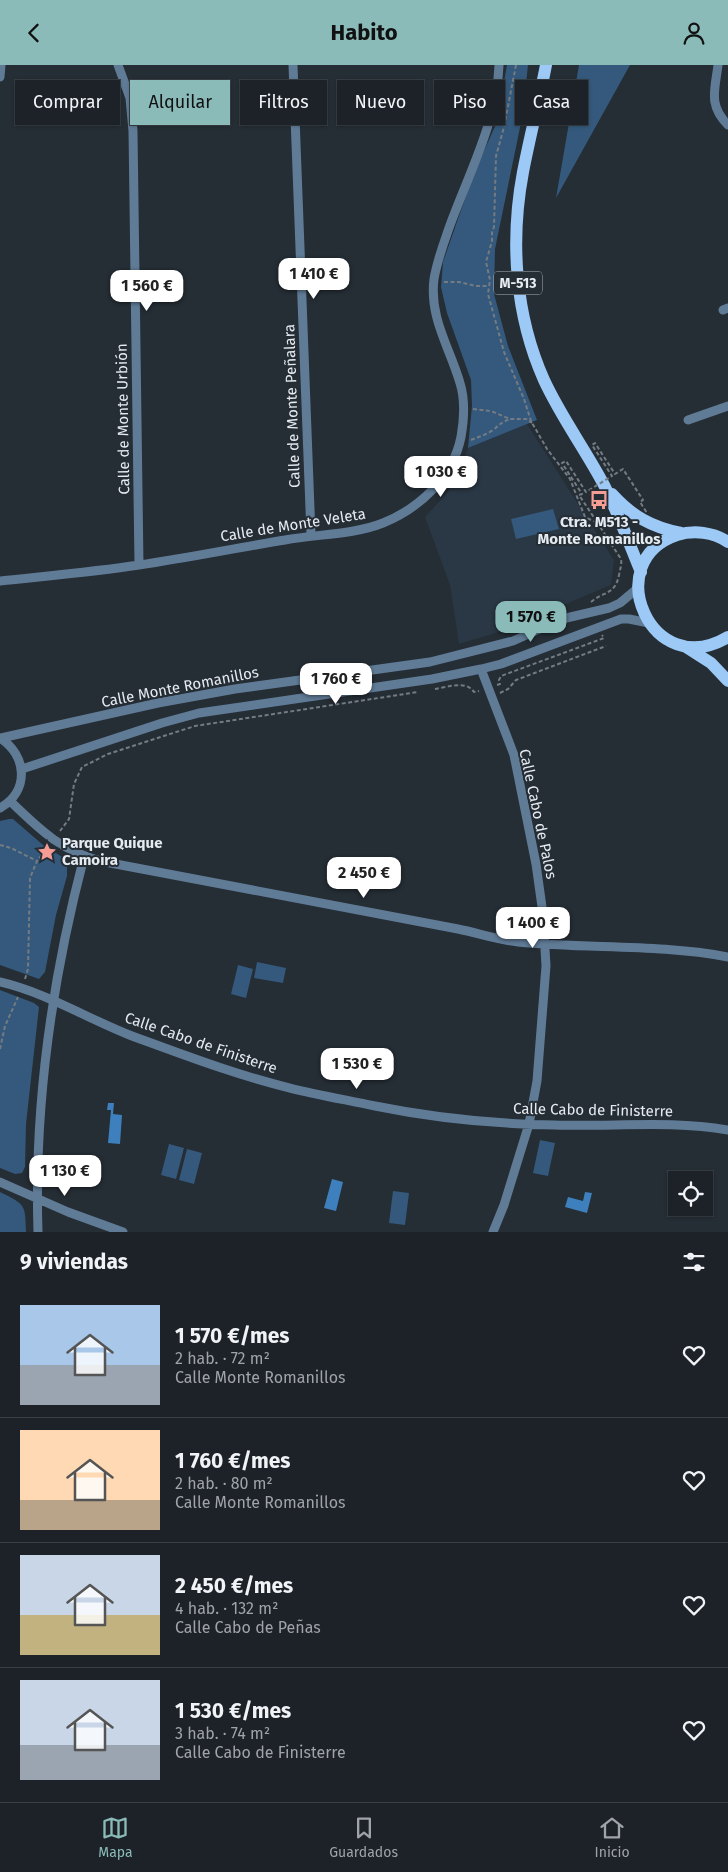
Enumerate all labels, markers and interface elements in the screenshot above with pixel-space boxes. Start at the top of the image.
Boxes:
icon: back [20,19,48,47]
text: Habito [331,19,398,46]
icon: person [680,19,708,47]
chip: Comprar [15,80,120,125]
chip: Alquilar [130,80,230,125]
chip: Filtros [240,80,327,125]
chip: Nuevo [337,80,424,125]
chip: Piso [434,80,505,125]
chip: Casa [515,80,588,125]
pin: 1 410 € [268,257,360,300]
text: 1 410 € [289,264,339,283]
pin: 1 560 € [101,269,193,312]
road number: M-513 [494,272,542,295]
text: 1 560 € [121,276,173,295]
street label: Calle de Monte Peñalara [280,324,304,488]
street label: Calle de Monte Urbión [113,343,133,495]
pin: 1 030 € [395,455,487,498]
text: 1 030 € [415,462,467,481]
bus stop icon: Ctra. M513 - Monte Romanillos [588,489,610,511]
street label: Calle de Monte Veleta [219,505,367,545]
place label: Ctra. M513 - Monte Romanillos [538,513,660,548]
pin: 1 570 € [485,601,577,643]
text: 1 570 € [506,607,556,626]
street label: Calle Monte Romanillos [100,663,260,711]
pin: 1 760 € [290,663,382,705]
text: 1 760 € [311,669,361,688]
street label: Calle Cabo de Palos [515,747,561,881]
place label: Parque Quique Camoira [62,834,162,869]
place icon: Parque Quique Camoira [36,841,58,863]
pin: 2 450 € [318,857,410,899]
text: 2 450 € [338,863,390,882]
pin: 1 400 € [487,907,579,949]
text: 1 400 € [507,913,559,932]
street label: Calle Cabo de Finisterre [122,1008,280,1078]
pin: 1 530 € [311,1047,403,1090]
text: 1 530 € [332,1054,382,1073]
street label: Calle Cabo de Finisterre [513,1100,673,1120]
pin: 1 130 € [19,1155,111,1197]
text: 1 130 € [40,1161,90,1180]
map controls [668,1171,713,1216]
button: locate [668,1171,713,1216]
icon: filters [680,1248,708,1276]
text: 9 viviendas [20,1249,128,1275]
text: 1 570 €/mes [175,1323,289,1349]
icon: home [60,1325,120,1385]
icon: heart [680,1341,708,1369]
text: 2 hab. · 72 m² [175,1349,270,1368]
text: Calle Monte Romanillos [175,1368,345,1387]
text: 1 760 €/mes [175,1448,290,1474]
icon: home [60,1450,120,1510]
icon: heart [680,1466,708,1494]
text: 2 hab. · 80 m² [175,1474,273,1493]
text: Calle Monte Romanillos [175,1493,345,1512]
text: 2 450 €/mes [175,1573,293,1599]
icon: home [60,1575,120,1635]
icon: heart [680,1591,708,1619]
text: 4 hab. · 132 m² [175,1599,278,1618]
text: Calle Cabo de Peñas [175,1618,321,1637]
text: 1 530 €/mes [175,1698,291,1724]
icon: home [60,1700,120,1760]
icon: heart [680,1716,708,1744]
text: 3 hab. · 74 m² [175,1724,270,1743]
text: Calle Cabo de Finisterre [175,1743,346,1762]
tab: Mapa [98,1814,133,1861]
tab: Guardados [329,1814,398,1861]
tab: Inicio [595,1814,630,1861]

